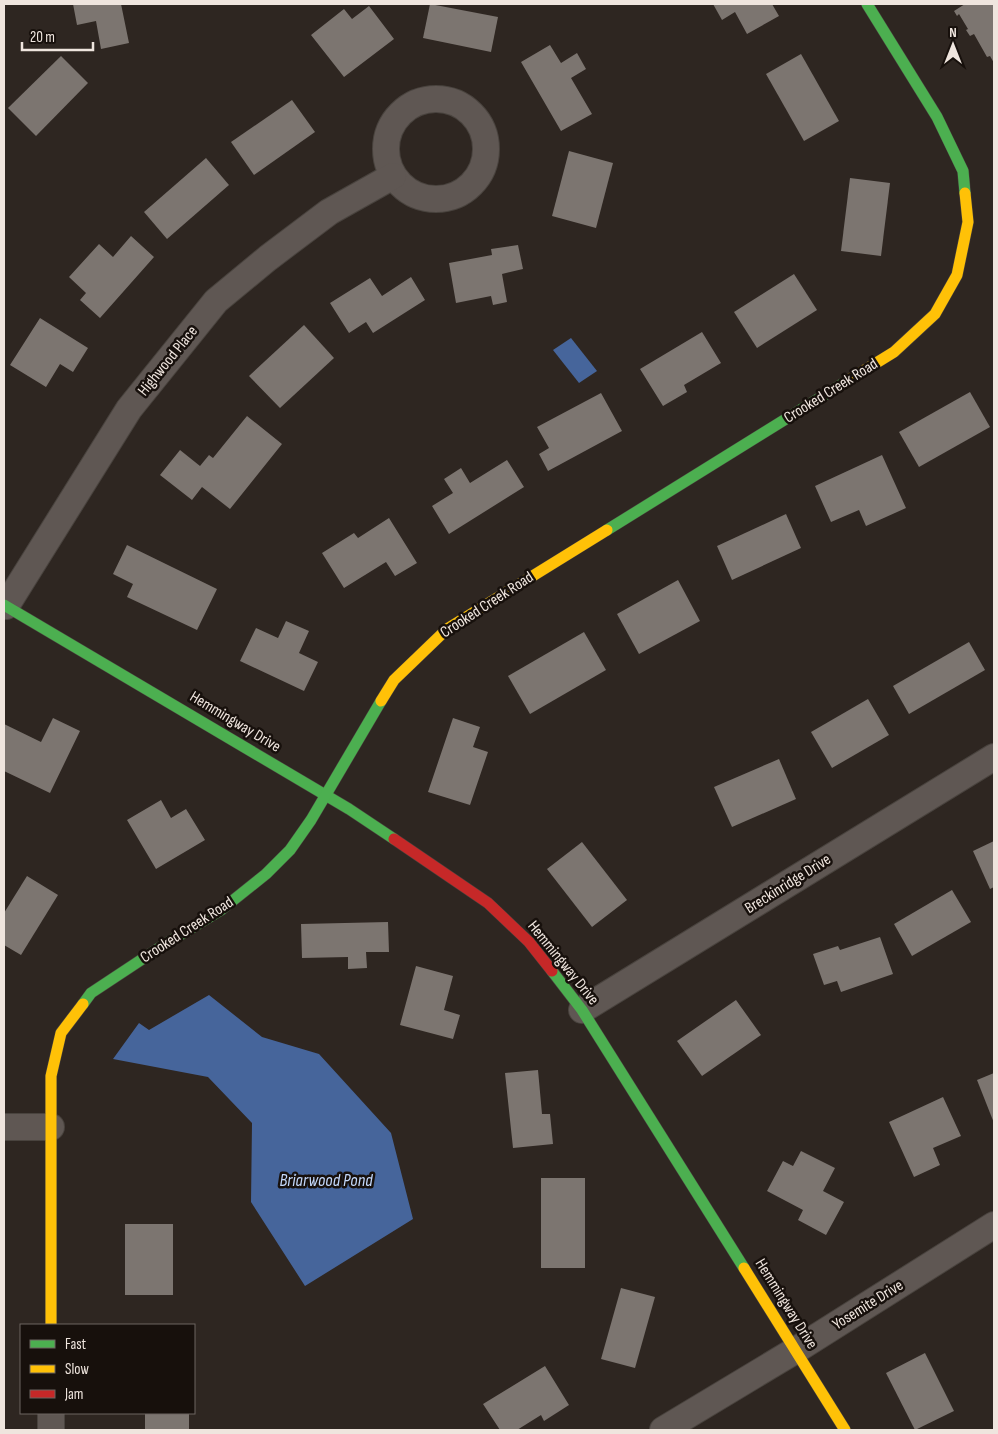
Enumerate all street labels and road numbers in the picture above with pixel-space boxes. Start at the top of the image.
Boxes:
street label: Highwood Place [134,322,202,400]
street label: Crooked Creek Road [781,355,881,427]
street label: Crooked Creek Road [437,568,537,642]
street label: Hemmingway Drive [186,687,284,757]
street label: Breckinridge Drive [742,850,834,918]
street label: Crooked Creek Road [137,893,237,967]
street label: Hemmingway Drive [523,917,603,1009]
street label: Hemmingway Drive [751,1255,821,1353]
street label: Yosemite Drive [829,1276,907,1334]

